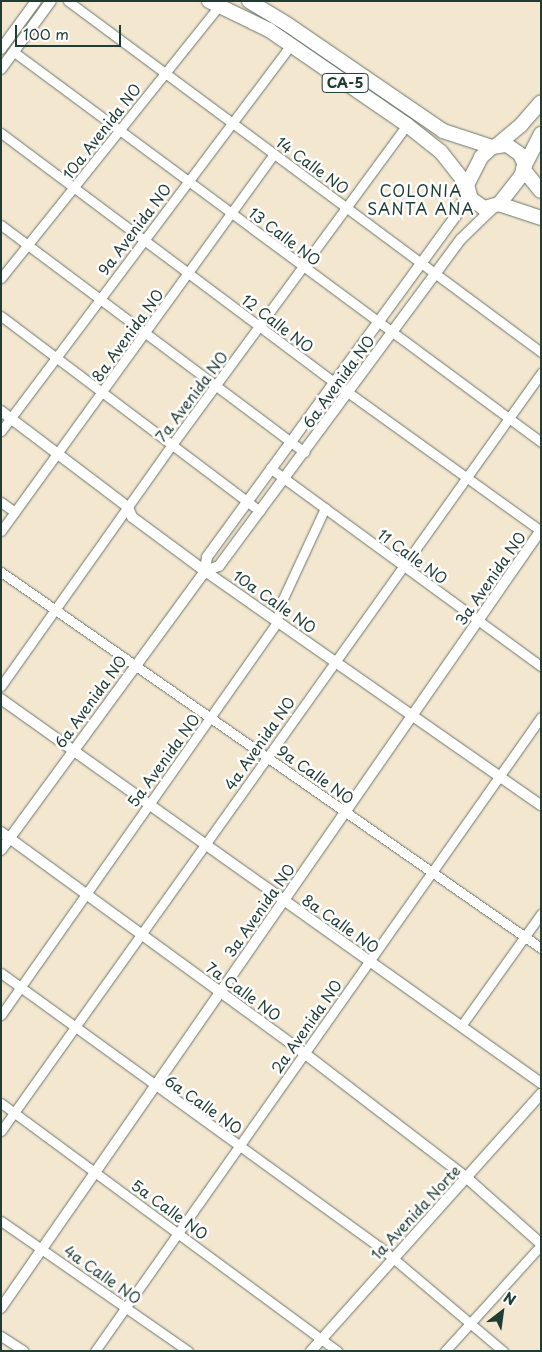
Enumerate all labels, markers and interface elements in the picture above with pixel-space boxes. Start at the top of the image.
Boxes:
scale bar [18,15,124,47]
text: 100 m [23,22,69,45]
road number: CA-5 [321,72,369,95]
street label: 10a Avenida NO [58,79,144,183]
street label: 14 Calle NO [273,132,353,198]
street label: 9a Avenida NO [94,180,174,278]
district label: COLONIA SANTA ANA [366,180,476,218]
street label: 13 Calle NO [245,203,325,269]
street label: 8a Avenida NO [88,285,166,385]
street label: 12 Calle NO [238,290,318,356]
street label: 6a Avenida NO [298,331,378,431]
street label: 7a Avenida NO [151,347,231,445]
street label: 11 Calle NO [374,524,452,588]
street label: 3a Avenida NO [451,528,529,628]
street label: 10a Calle NO [230,566,320,636]
street label: 6a Avenida NO [50,651,130,751]
street label: 4a Avenida NO [220,693,298,793]
street label: 5a Avenida NO [123,710,203,810]
street label: 9a Calle NO [275,741,357,807]
street label: 3a Avenida NO [220,860,298,960]
street label: 8a Calle NO [299,890,383,956]
street label: 7a Calle NO [203,958,285,1024]
street label: 2a Avenida NO [267,976,345,1076]
street label: 6a Calle NO [162,1071,246,1137]
street label: 1a Avenida Norte [366,1160,464,1264]
street label: 5a Calle NO [129,1176,211,1242]
street label: 4a Calle NO [61,1241,145,1307]
north arrow [477,1287,527,1337]
text: N [500,1287,520,1310]

